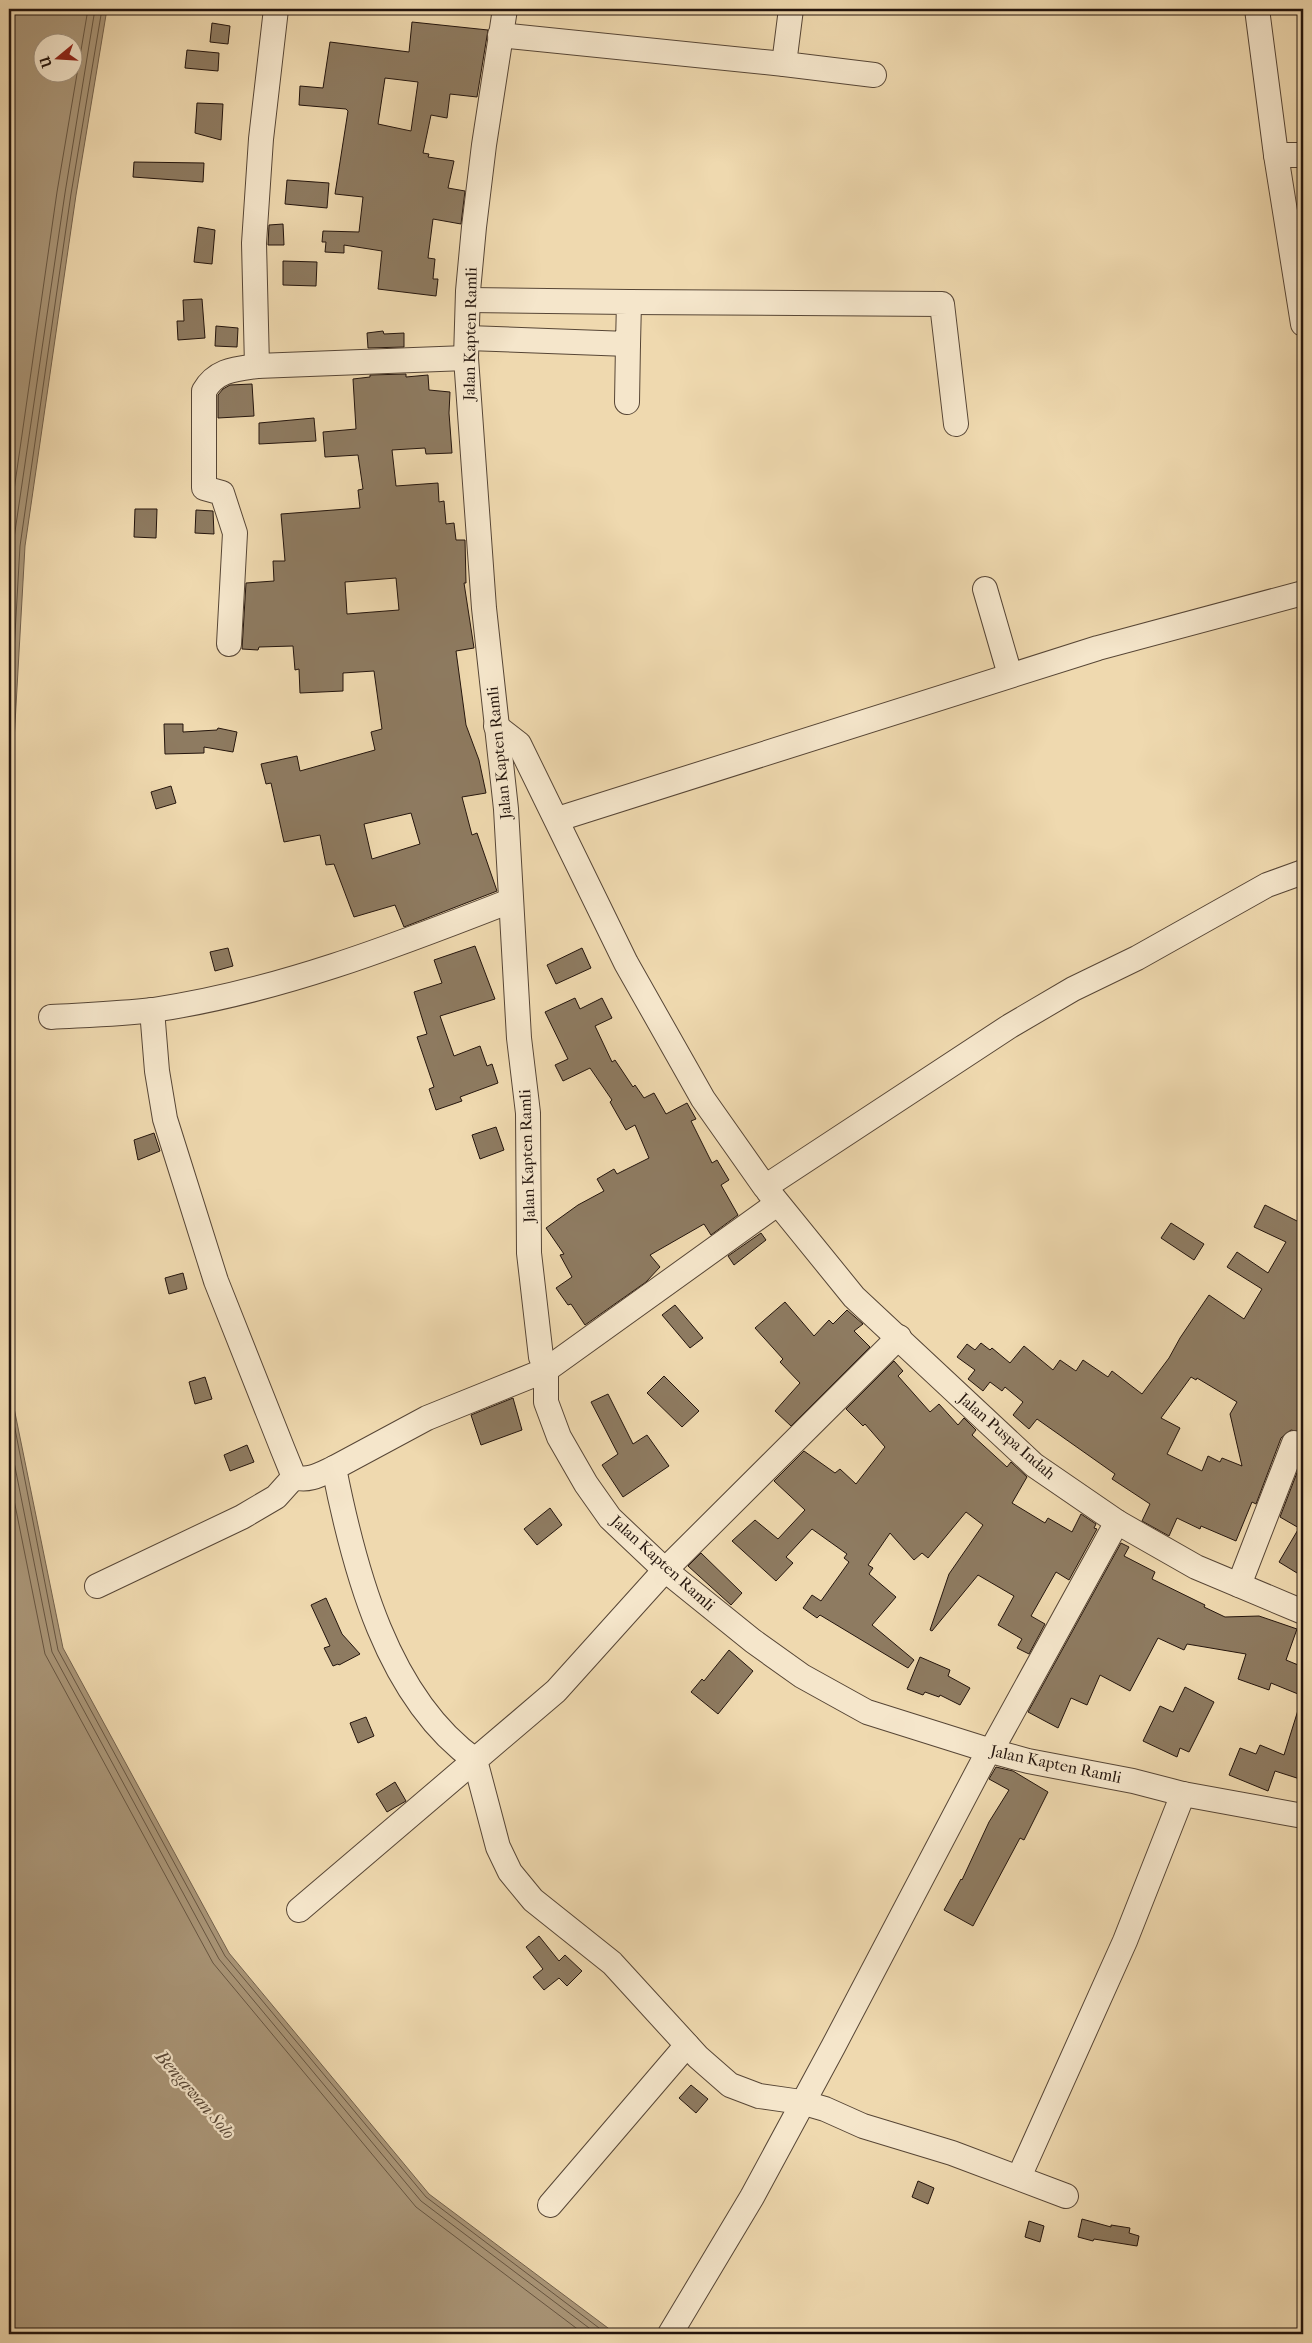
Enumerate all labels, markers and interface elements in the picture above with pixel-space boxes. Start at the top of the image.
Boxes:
north arrow [32,32,82,82]
text: U [36,54,56,71]
street label: Jalan Kapten Ramli [459,267,481,403]
street label: Jalan Kapten Ramli [483,685,516,822]
street label: Jalan Kapten Ramli [515,1089,539,1225]
street label: Jalan Puspa Indah [953,1387,1059,1483]
street label: Jalan Kapten Ramli [606,1510,719,1615]
street label: Jalan Kapten Ramli [987,1740,1124,1787]
water label: Bengawan Solo [150,2046,239,2144]

